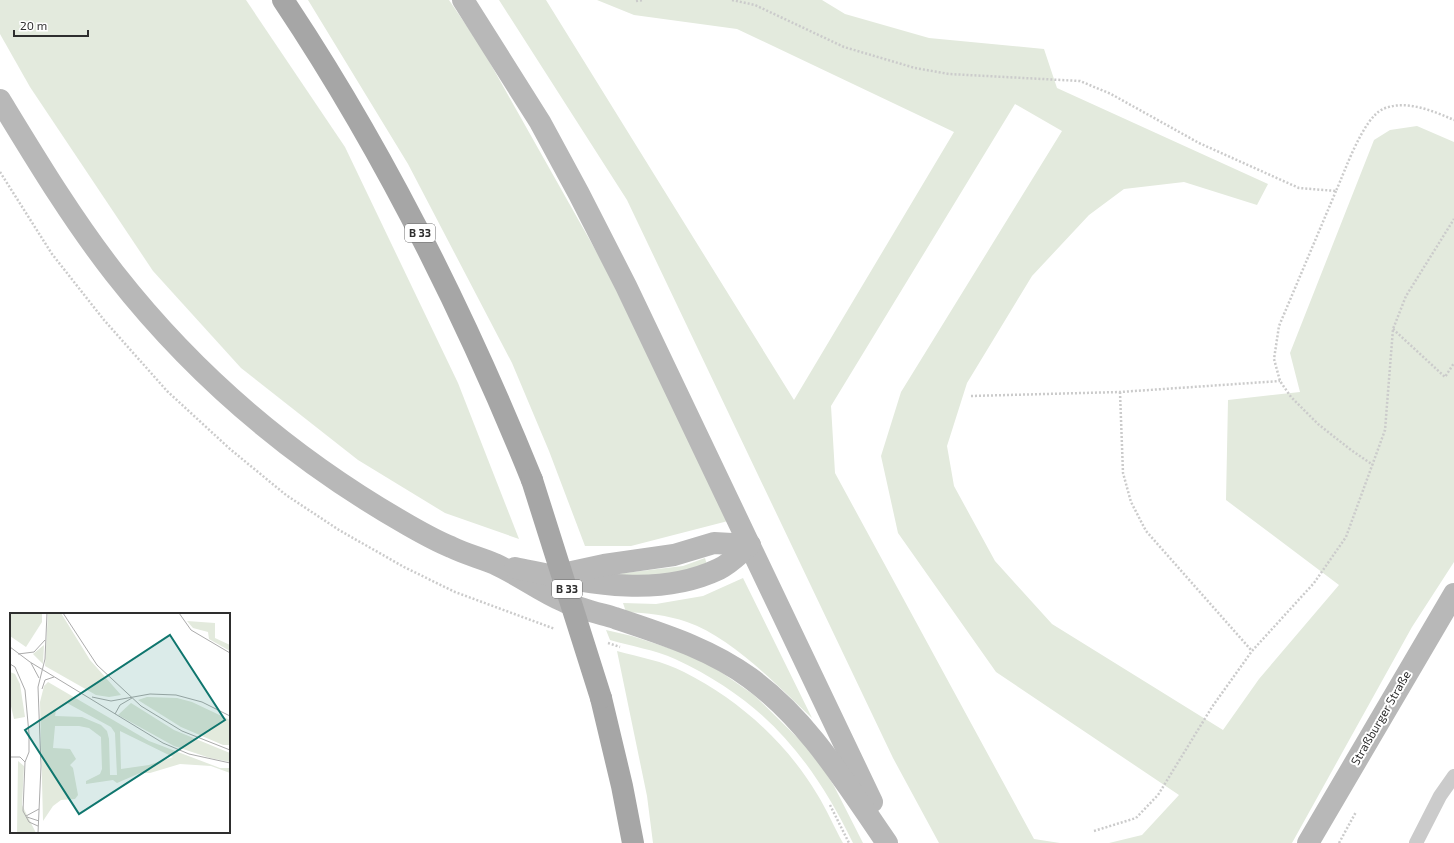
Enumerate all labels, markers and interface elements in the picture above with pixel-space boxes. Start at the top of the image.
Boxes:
scale bar [14,12,88,38]
text: 20 m [20,18,47,32]
road number: B 33 [405,224,435,242]
road number: B 33 [552,580,582,598]
inset map [10,613,230,833]
street label: Straßburger Straße [1347,668,1413,767]

